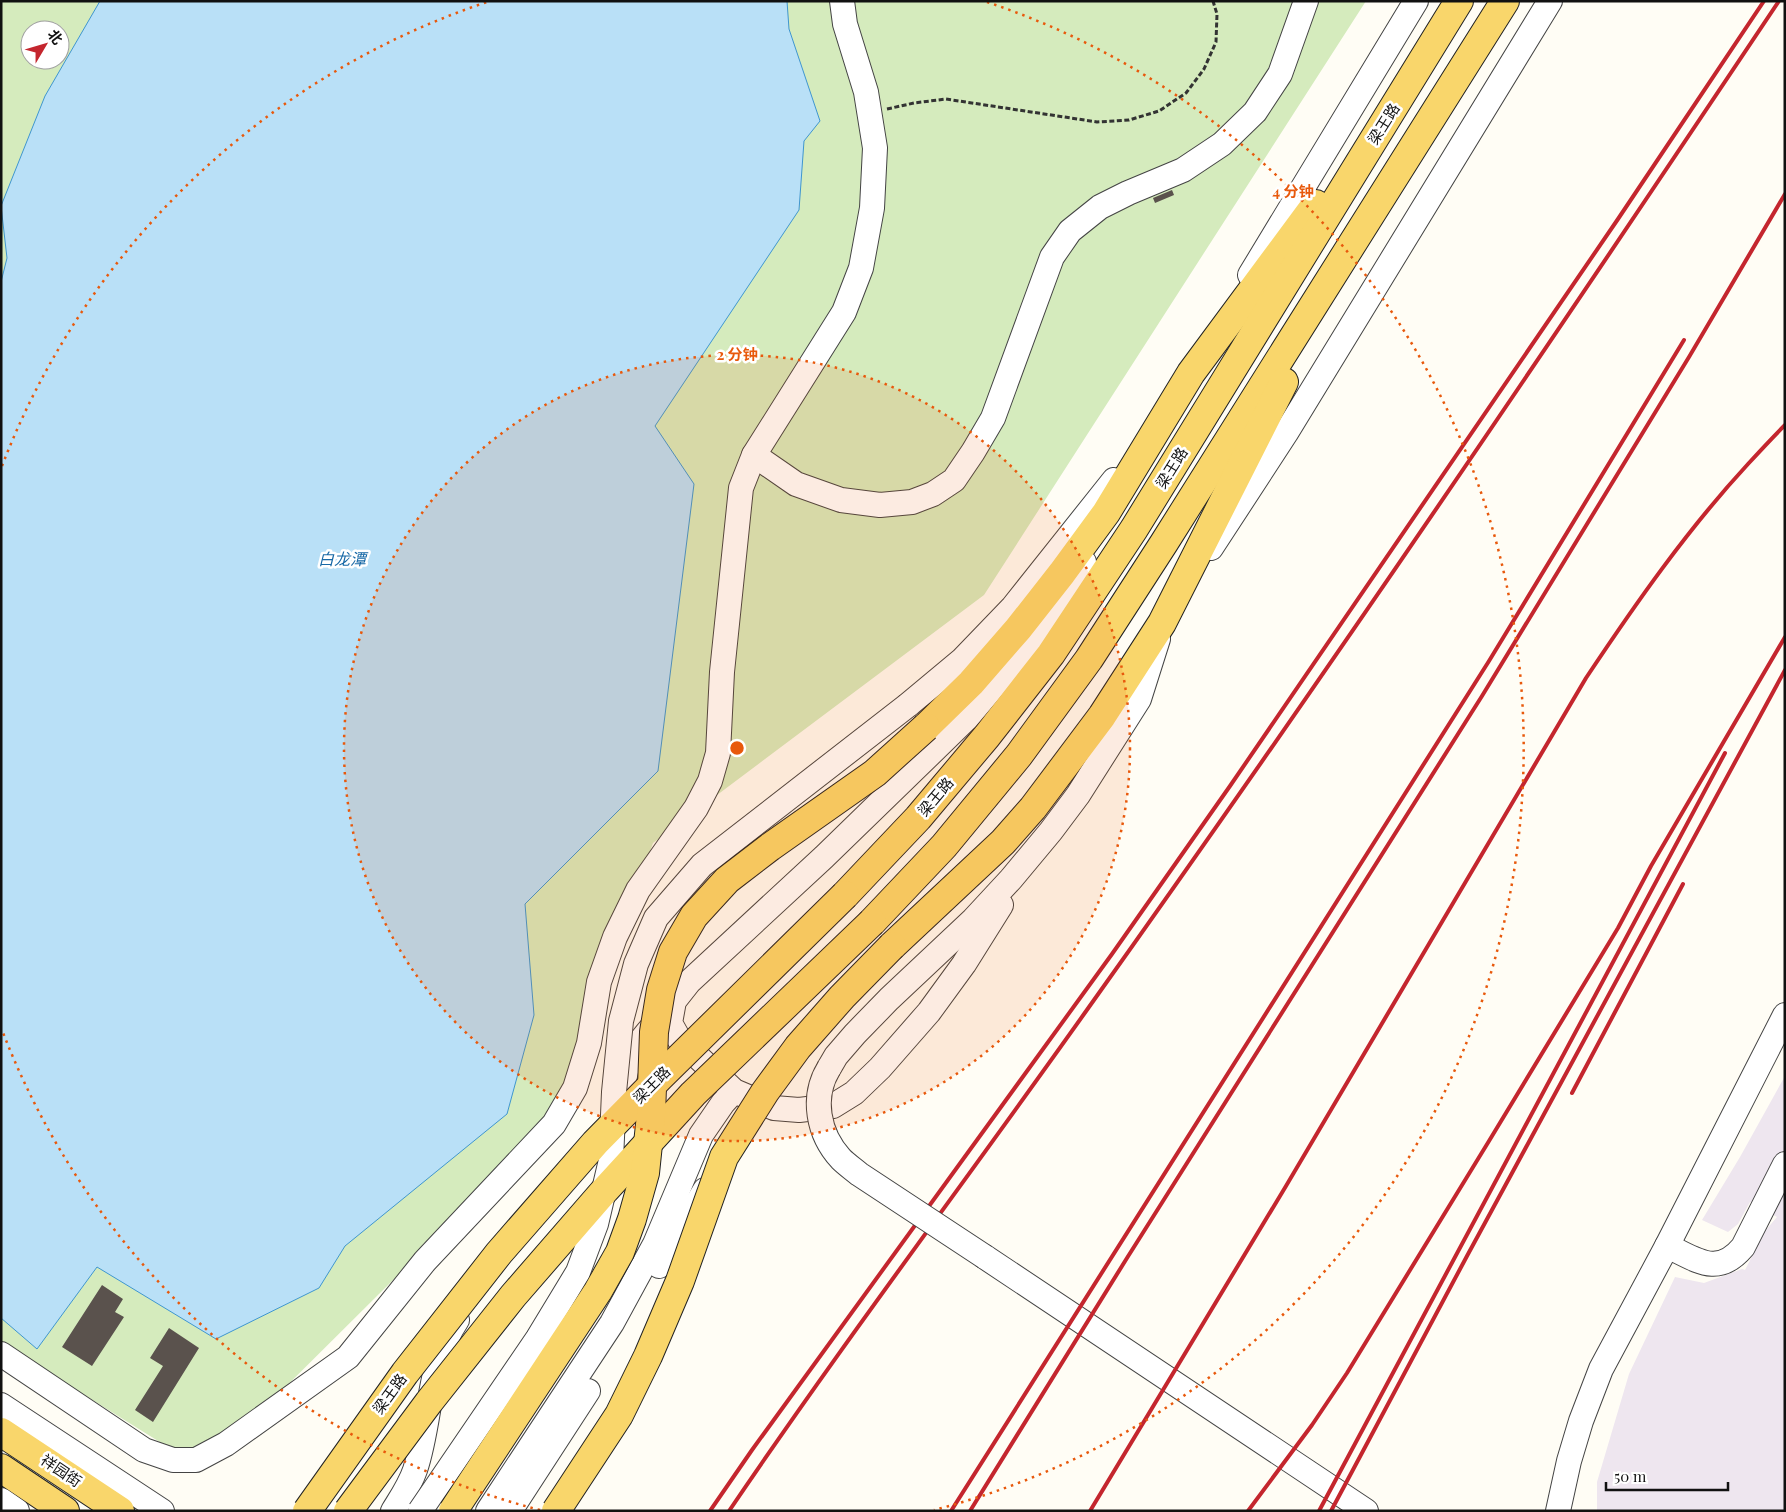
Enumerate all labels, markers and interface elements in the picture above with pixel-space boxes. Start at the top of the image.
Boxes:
north arrow [20,20,70,70]
text: 北 [44,25,67,48]
street label: 梁王路 [1363,99,1404,148]
text: 4 分钟 [1272,181,1314,201]
text: 2 分钟 [716,344,758,364]
street label: 梁王路 [1151,443,1192,492]
water label: 白龙潭 [318,548,369,569]
centre of rings [728,739,746,757]
street label: 梁王路 [913,773,957,820]
street label: 梁王路 [628,1061,674,1107]
street label: 梁王路 [368,1369,411,1417]
street label: 祥园街 [37,1449,86,1491]
scale bar [1606,1460,1728,1492]
text: 50 m [1614,1466,1647,1486]

